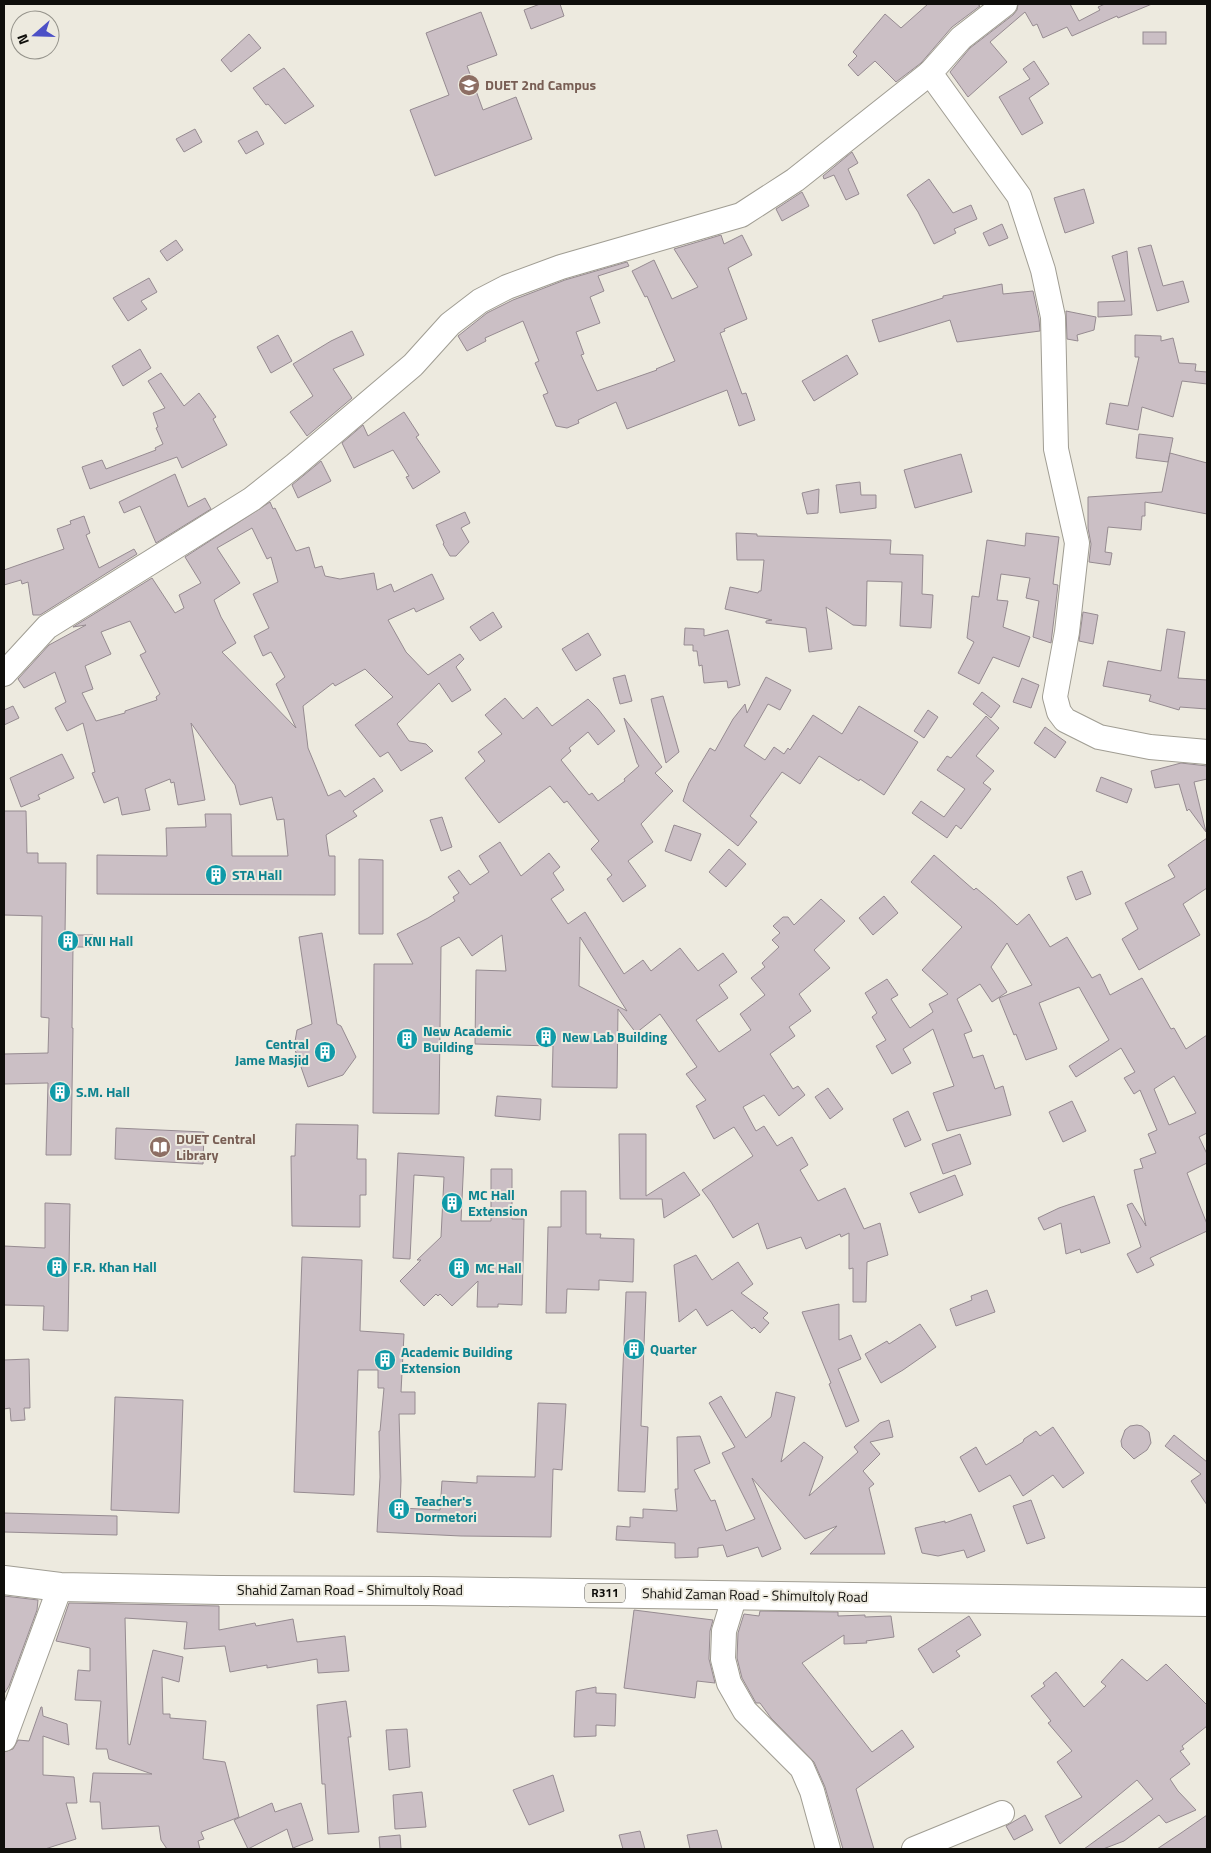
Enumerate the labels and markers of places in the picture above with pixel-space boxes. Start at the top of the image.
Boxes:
school or university icon: DUET 2nd Campus [457,73,481,97]
place label: DUET 2nd Campus [485,74,596,95]
building icon: STA Hall [204,863,228,887]
place label: STA Hall [232,864,282,885]
building icon: KNI Hall [56,929,80,953]
place label: KNI Hall [84,930,133,951]
place label: New Academic Building [423,1020,512,1057]
building icon: New Lab Building [534,1025,558,1049]
place label: New Lab Building [562,1026,668,1047]
building icon: New Academic Building [395,1027,419,1051]
place label: Central Jame Masjid [235,1033,309,1070]
building icon: Central Jame Masjid [313,1040,337,1064]
building icon: S.M. Hall [48,1080,72,1104]
place label: S.M. Hall [76,1081,130,1102]
place label: DUET Central Library [176,1128,256,1165]
library icon: DUET Central Library [148,1135,172,1159]
place label: MC Hall Extension [468,1184,528,1221]
building icon: MC Hall Extension [440,1191,464,1215]
building icon: F.R. Khan Hall [45,1255,69,1279]
place label: F.R. Khan Hall [73,1256,157,1277]
building icon: MC Hall [447,1256,471,1280]
place label: MC Hall [475,1257,522,1278]
building icon: Quarter [622,1337,646,1361]
place label: Quarter [650,1338,697,1359]
place label: Academic Building Extension [401,1341,513,1378]
building icon: Academic Building Extension [373,1348,397,1372]
place label: Teacher's Dormetori [415,1490,477,1527]
building icon: Teacher's Dormetori [387,1497,411,1521]

